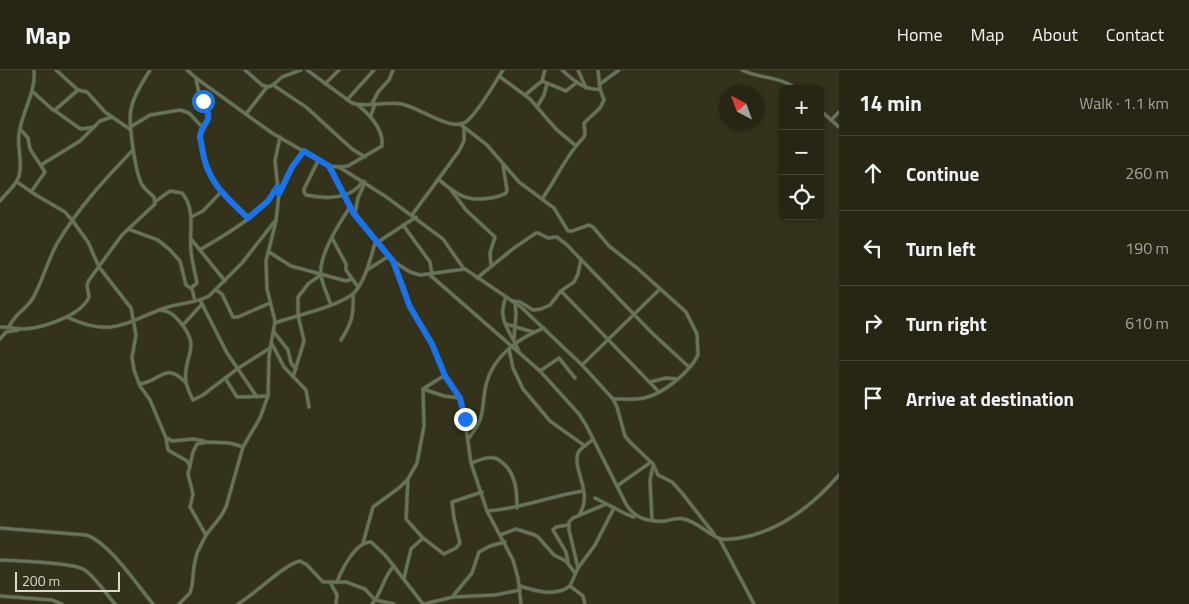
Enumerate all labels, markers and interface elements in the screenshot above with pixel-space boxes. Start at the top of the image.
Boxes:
text: Map [25,17,71,53]
text: Home [897,21,943,48]
text: Map [971,21,1004,48]
text: About [1032,21,1078,48]
text: Contact [1106,21,1164,48]
north arrow [719,85,764,130]
map controls [779,85,824,220]
button: + [779,85,824,130]
text: 14 min [859,87,922,119]
route start [192,90,215,113]
text: Walk · 1.1 km [1079,91,1169,115]
button: − [779,130,824,175]
icon: ahead [859,159,887,187]
text: Continue [906,159,979,188]
text: 260 m [1125,161,1169,185]
button: locate [779,175,824,220]
icon: left [859,234,887,262]
text: Turn left [906,234,976,263]
text: 190 m [1125,236,1169,260]
icon: right [859,309,887,337]
text: Turn right [906,309,987,338]
text: 610 m [1125,311,1169,335]
icon: arrive [859,384,887,412]
text: Arrive at destination [906,384,1074,413]
route end [454,408,477,431]
scale bar [15,569,120,592]
text: 200 m [22,570,60,591]

